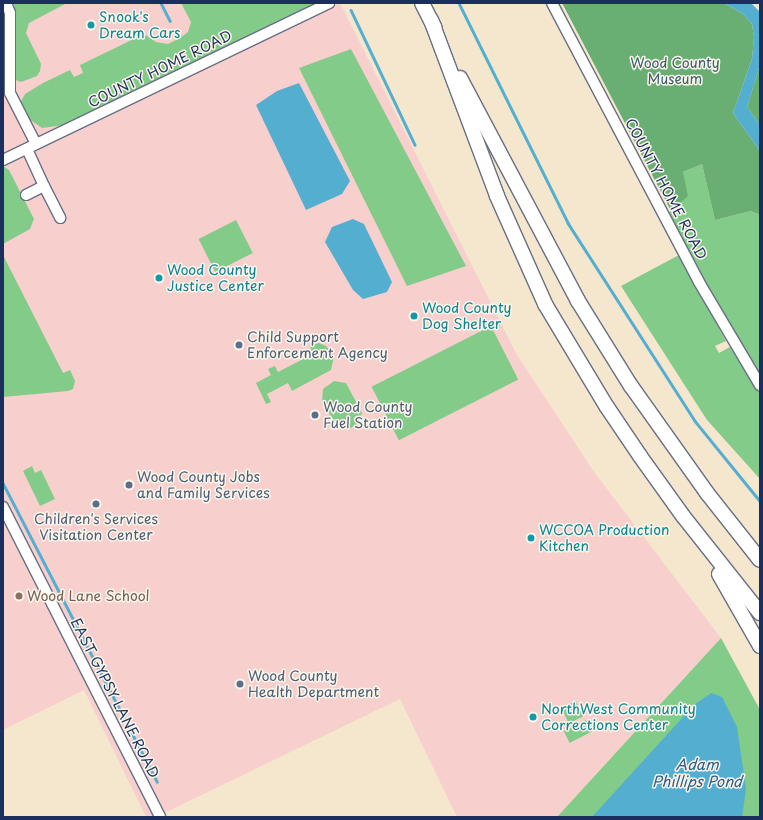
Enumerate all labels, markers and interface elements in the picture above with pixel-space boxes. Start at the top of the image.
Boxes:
place label: Snook's Dream Cars [99,9,181,42]
marker: Snook's Dream Cars [86,20,96,30]
street label: COUNTY HOME ROAD [86,27,234,111]
park label: Wood County Museum [630,55,720,88]
street label: COUNTY HOME ROAD [622,116,710,262]
place label: Wood County Justice Center [167,262,264,294]
marker: Wood County Justice Center [154,273,164,283]
place label: Wood County Dog Shelter [422,300,512,332]
marker: Wood County Dog Shelter [409,311,419,321]
place label: Child Support Enforcement Agency [247,329,388,362]
marker: Child Support Enforcement Agency [234,340,244,350]
place label: Wood County Fuel Station [323,399,413,432]
marker: Wood County Fuel Station [310,410,320,420]
place label: Wood County Jobs and Family Services [137,469,269,502]
marker: Wood County Jobs and Family Services [124,480,134,490]
marker: Children's Services Visitation Center [91,499,101,509]
place label: Children's Services Visitation Center [34,511,158,544]
place label: WCCOA Production Kitchen [539,522,671,554]
marker: WCCOA Production Kitchen [526,533,536,543]
place label: Wood Lane School [27,588,150,604]
marker: Wood Lane School [14,591,24,601]
street label: EAST GYPSY LANE ROAD [67,615,163,781]
place label: Wood County Health Department [248,668,380,700]
marker: Wood County Health Department [235,679,245,689]
place label: NorthWest Community Corrections Center [541,701,695,734]
marker: NorthWest Community Corrections Center [528,712,538,722]
water label: Adam Phillips Pond [652,754,742,789]

